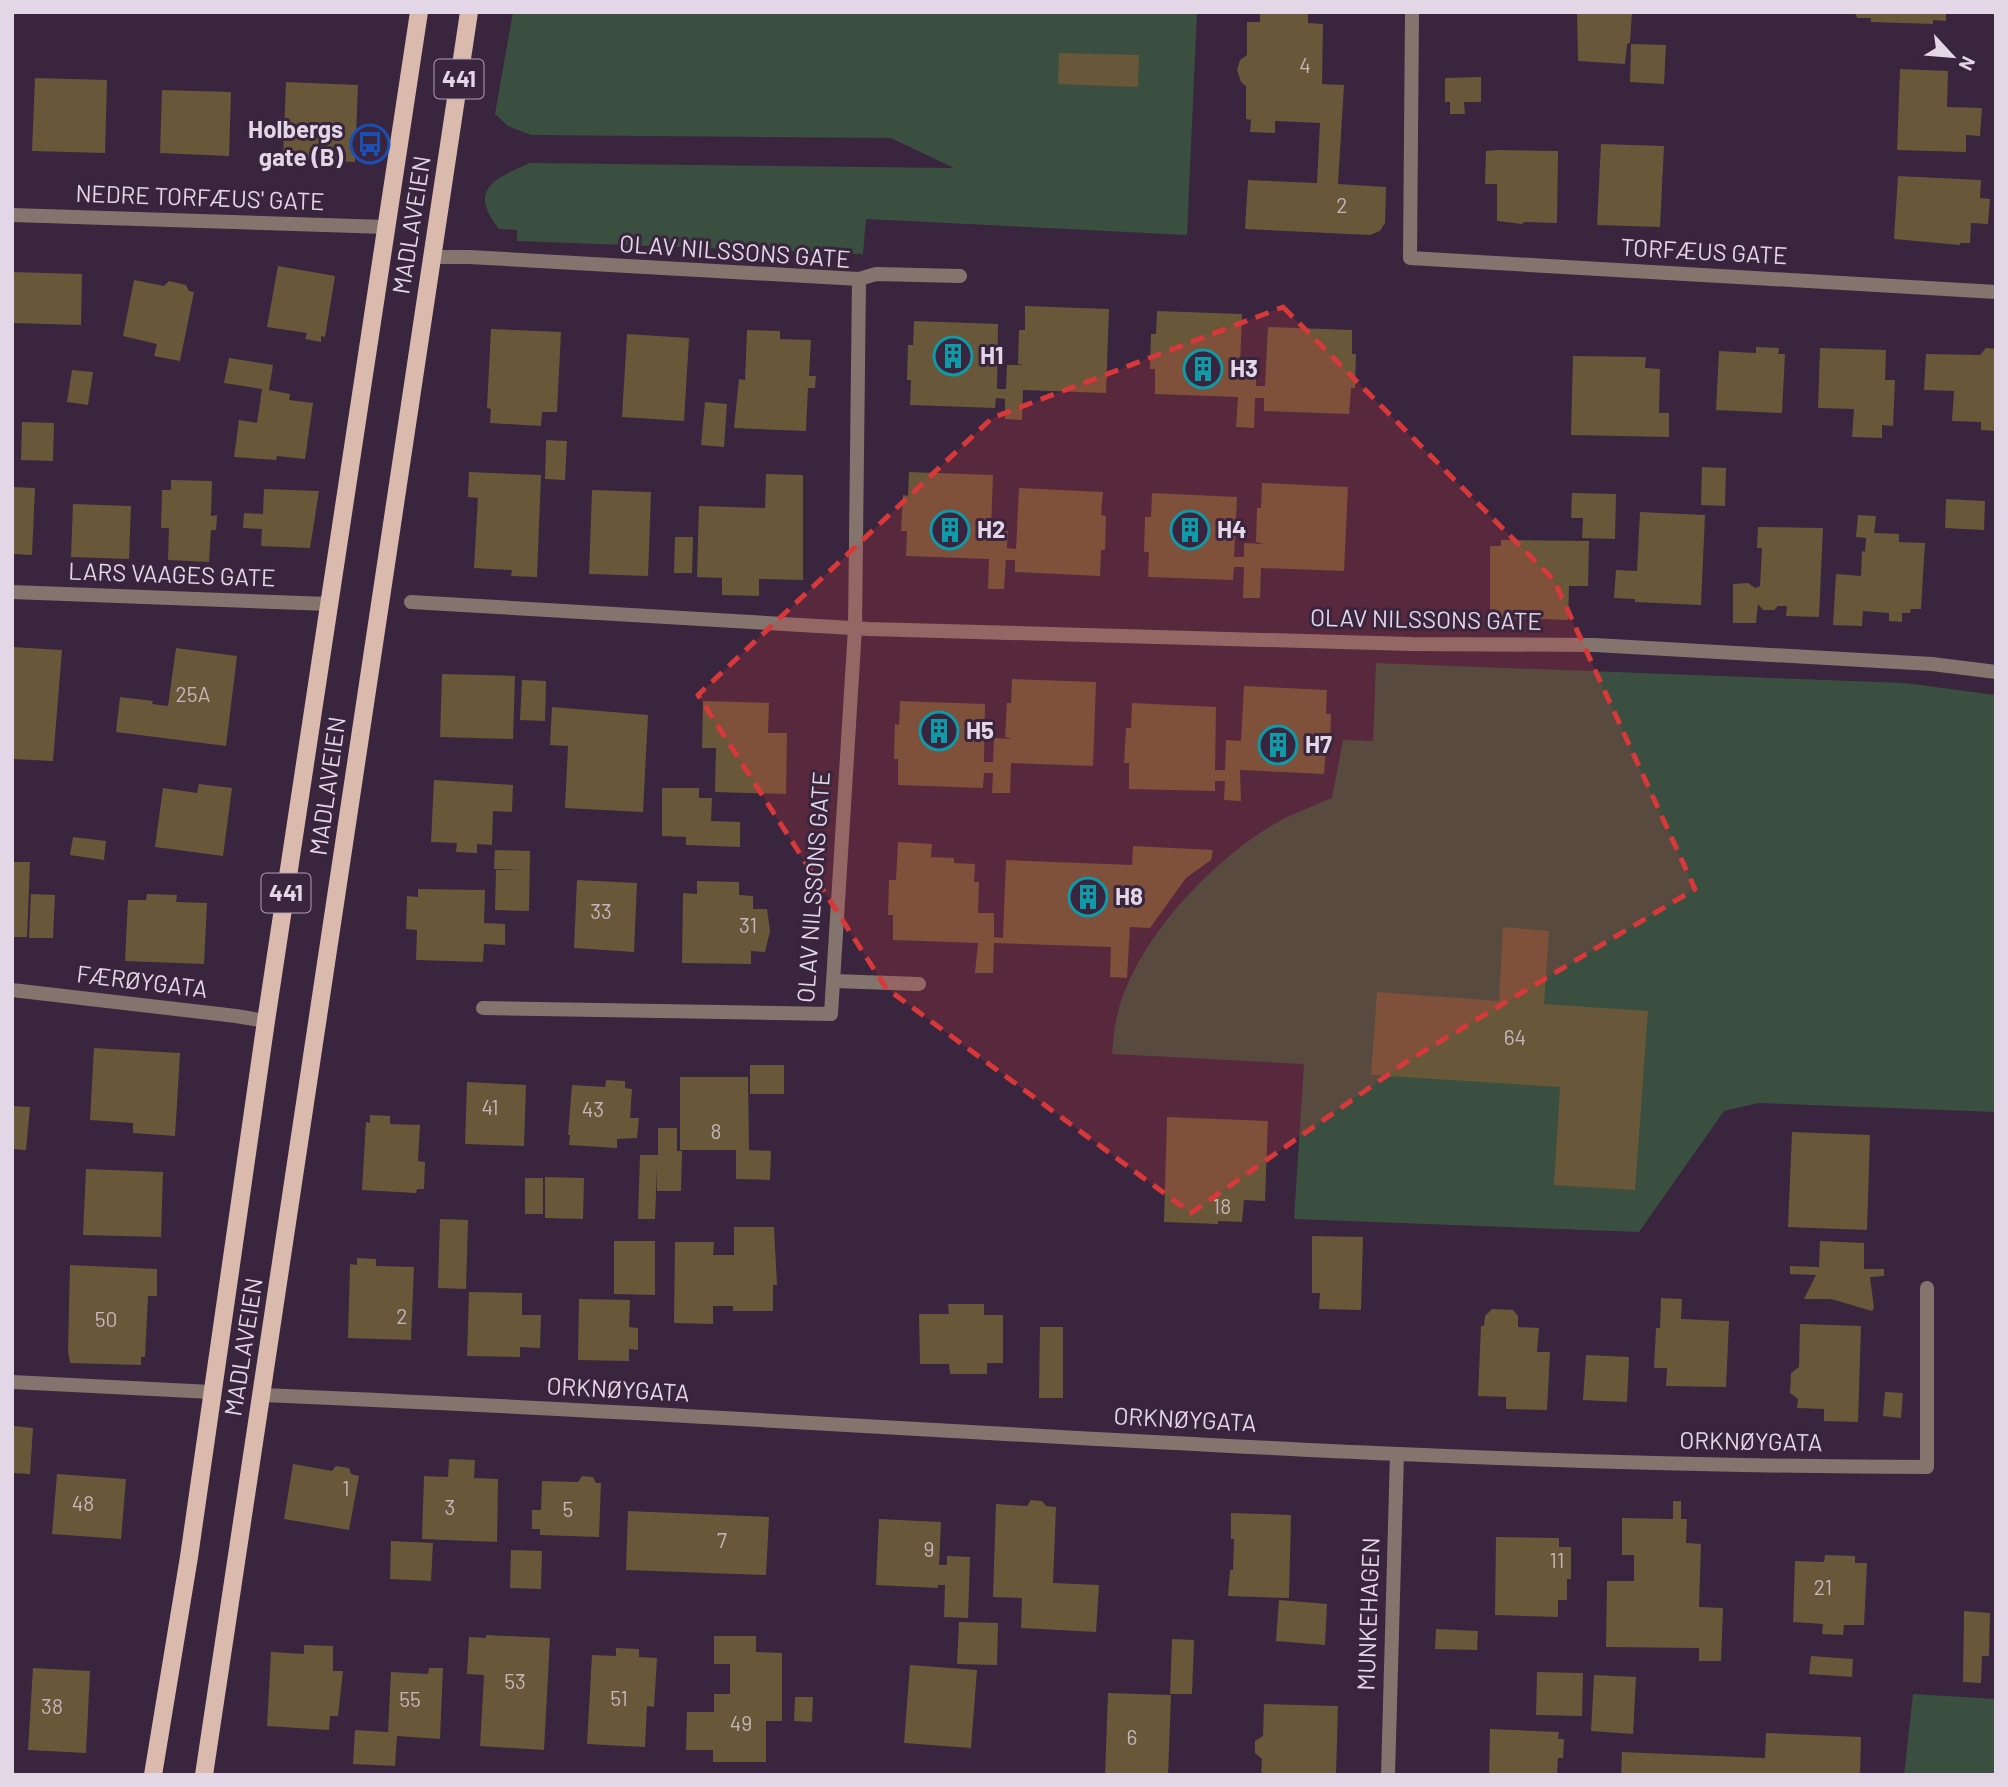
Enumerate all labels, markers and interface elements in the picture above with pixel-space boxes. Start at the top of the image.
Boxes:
north arrow [1917,21,1987,91]
house number: 4 [1299,52,1311,77]
text: N [1955,53,1981,74]
road number: 441 [434,60,484,99]
place label: Holbergs gate (B) [248,114,344,171]
bus stop icon: Holbergs gate (B) [349,123,391,165]
street label: MADLAVEIEN [385,153,436,296]
street label: NEDRE TORFÆUS' GATE [75,178,325,215]
house number: 2 [1336,192,1348,217]
street label: OLAV NILSSONS GATE [618,228,852,273]
street label: TORFÆUS GATE [1620,232,1788,269]
building icon: H1 [932,335,974,377]
place label: H1 [980,340,1004,369]
building icon: H3 [1182,348,1224,390]
place label: H3 [1230,353,1258,382]
building icon: H2 [929,509,971,551]
building icon: H4 [1169,509,1211,551]
place label: H2 [977,514,1006,543]
place label: H4 [1217,514,1247,543]
street label: LARS VAAGES GATE [68,555,276,592]
street label: OLAV NILSSONS GATE [1310,602,1542,635]
house number: 25A [176,681,211,706]
building icon: H5 [918,710,960,752]
street label: MADLAVEIEN [302,715,351,857]
place label: H5 [966,715,994,744]
building icon: H7 [1257,724,1299,766]
place label: H7 [1305,729,1332,758]
street label: OLAV NILSSONS GATE [790,770,835,1004]
road number: 441 [262,874,310,912]
building icon: H8 [1067,876,1109,918]
place label: H8 [1115,881,1143,910]
house number: 33 [590,898,612,923]
house number: 31 [739,912,757,937]
street label: FÆRØYGATA [75,958,209,1003]
house number: 64 [1504,1024,1526,1049]
house number: 41 [482,1094,499,1119]
house number: 43 [582,1096,604,1121]
house number: 8 [711,1118,721,1143]
house number: 18 [1213,1193,1231,1218]
street label: MADLAVEIEN [217,1275,268,1418]
house number: 2 [396,1303,408,1328]
house number: 50 [95,1306,117,1331]
street label: ORKNØYGATA [546,1370,690,1407]
street label: ORKNØYGATA [1113,1400,1257,1437]
street label: ORKNØYGATA [1679,1425,1823,1456]
house number: 1 [342,1475,350,1500]
house number: 48 [72,1490,94,1515]
house number: 3 [445,1494,455,1519]
house number: 5 [563,1496,573,1521]
house number: 7 [717,1527,727,1552]
house number: 9 [924,1536,934,1561]
street label: MUNKEHAGEN [1350,1537,1385,1691]
house number: 11 [1550,1547,1564,1572]
house number: 21 [1814,1574,1832,1599]
house number: 53 [504,1668,526,1693]
house number: 51 [610,1685,628,1710]
house number: 55 [399,1686,421,1711]
house number: 38 [41,1693,63,1718]
house number: 49 [730,1710,752,1735]
house number: 6 [1127,1724,1137,1749]

